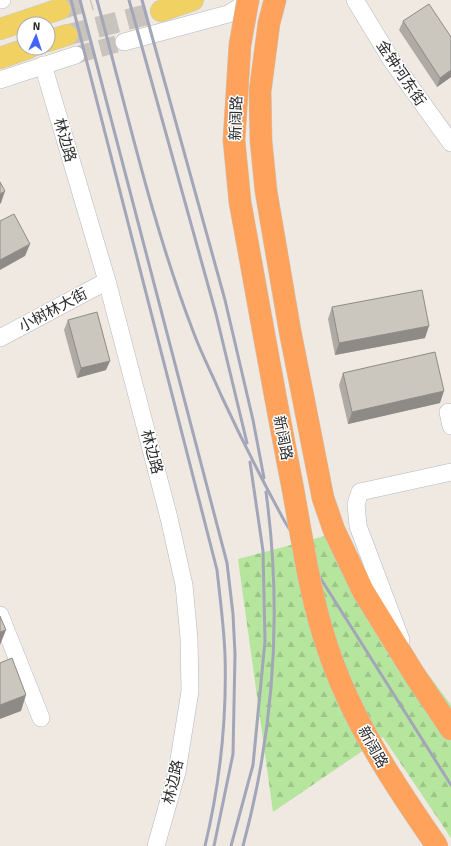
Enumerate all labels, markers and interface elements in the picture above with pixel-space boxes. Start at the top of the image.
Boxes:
north arrow [16,16,56,56]
text: N [32,20,41,33]
street label: 金钟河东街 [373,37,429,109]
street label: 新阔路 [226,95,246,141]
street label: 林边路 [50,116,80,164]
street label: 小树林大街 [16,284,90,336]
street label: 新阔路 [270,414,296,462]
street label: 林边路 [137,428,167,476]
street label: 新阔路 [354,723,392,771]
street label: 林边路 [159,758,187,806]

